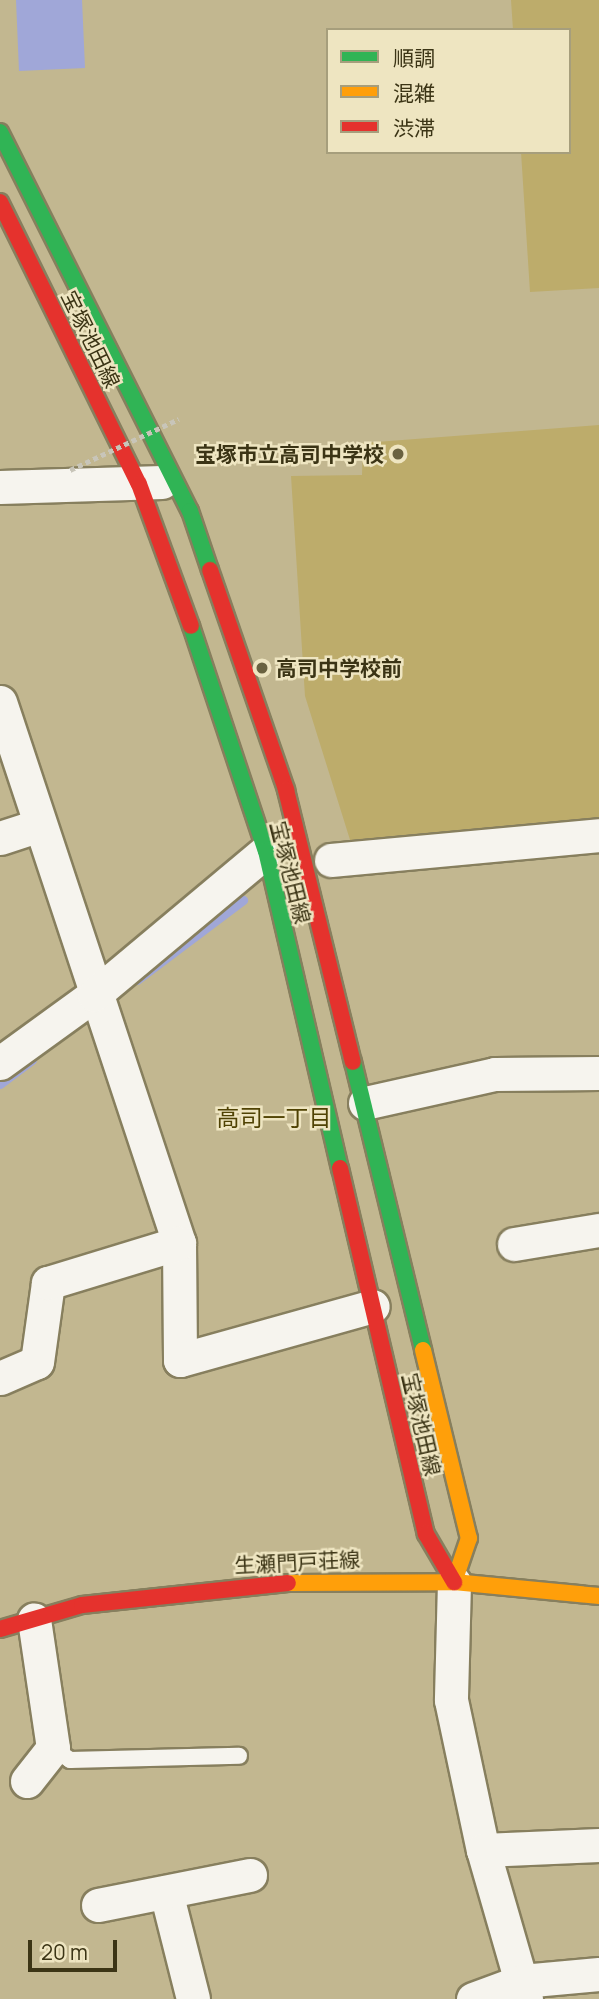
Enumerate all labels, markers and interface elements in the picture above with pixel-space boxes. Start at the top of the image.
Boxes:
legend [326,28,571,154]
text: 順調 [393,44,435,72]
text: 混雑 [393,79,435,107]
text: 渋滞 [393,114,435,142]
street label: 宝塚池田線 [57,286,125,392]
place label: 宝塚市立高司中学校 [195,441,384,467]
marker: 宝塚市立高司中学校 [390,446,406,462]
place label: 高司中学校前 [276,655,402,681]
marker: 高司中学校前 [254,660,270,676]
street label: 宝塚池田線 [266,818,316,926]
district label: 高司一丁目 [217,1103,331,1131]
street label: 宝塚池田線 [398,1370,446,1478]
street label: 生瀬門戸荘線 [233,1546,361,1578]
scale bar [32,1926,121,1970]
text: 20 m [41,1938,88,1966]

